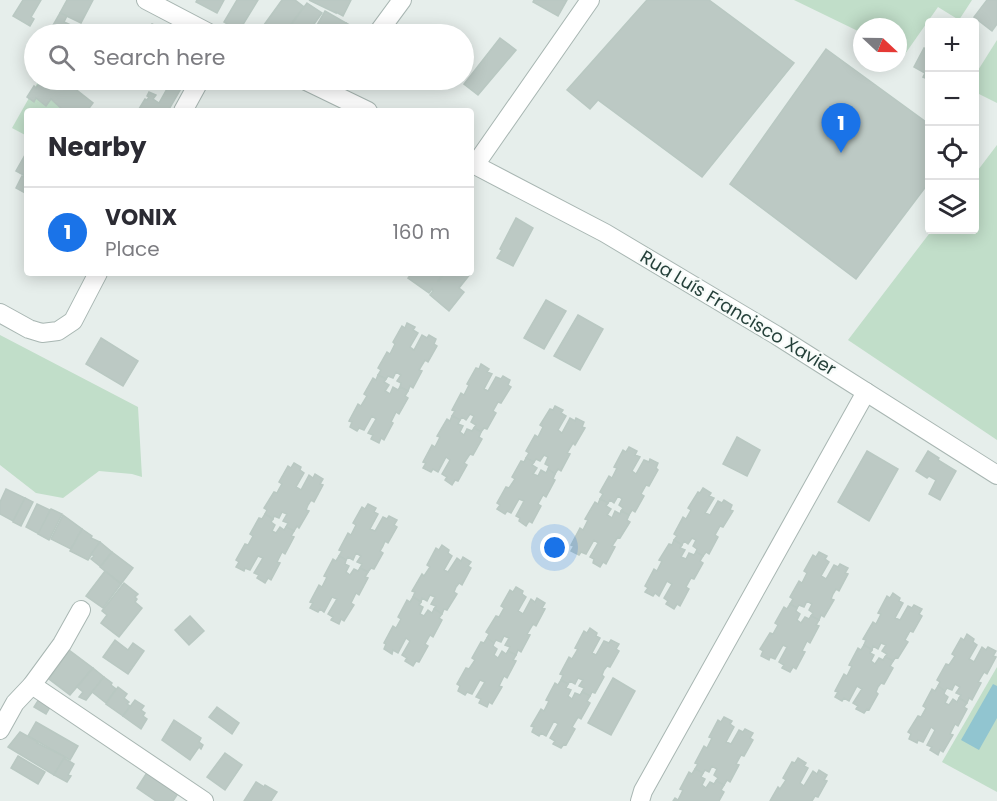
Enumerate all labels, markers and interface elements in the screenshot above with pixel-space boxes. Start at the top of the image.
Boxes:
north arrow [853,18,907,72]
map controls [925,18,979,234]
button: + [925,18,979,72]
search box [24,24,474,90]
icon: search [45,41,78,74]
text: Search here [93,42,226,73]
button: − [925,72,979,126]
pin: 1 [822,104,860,153]
button: locate [925,126,979,180]
text: Nearby [48,129,146,165]
button: layers [925,180,979,234]
text: VONIX [105,202,177,233]
text: 1 [64,218,71,246]
text: 160 m [392,218,450,246]
text: Place [105,235,160,263]
street label: Rua Luís Francisco Xavier [636,244,841,381]
your location [540,533,569,562]

